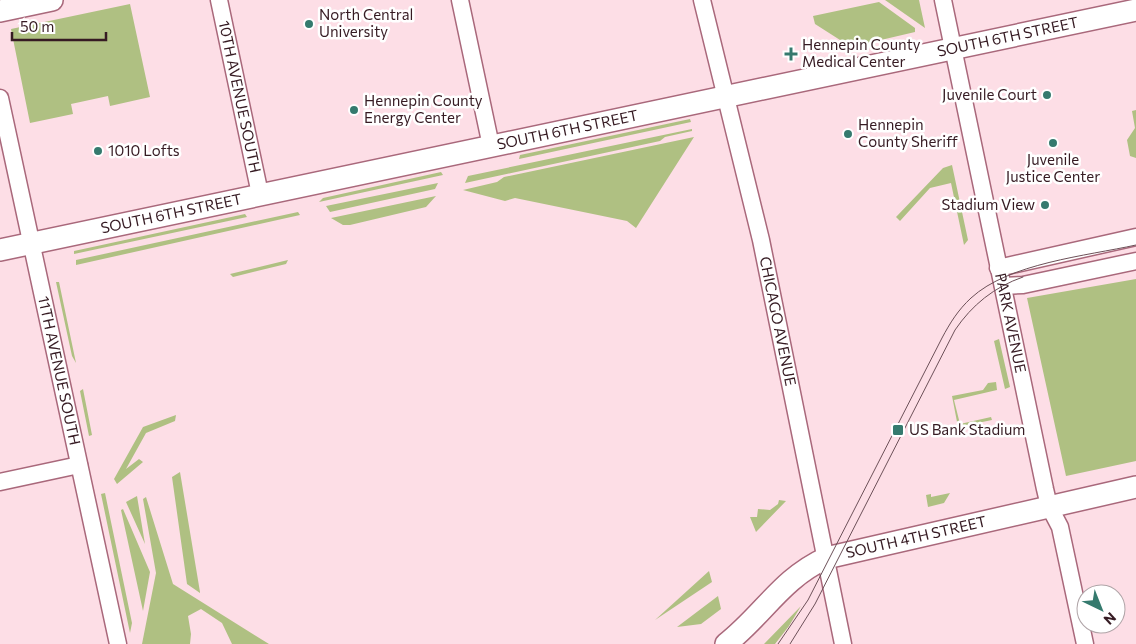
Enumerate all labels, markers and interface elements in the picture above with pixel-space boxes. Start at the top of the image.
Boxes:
place label: North Central University [319,5,413,40]
scale bar [12,10,106,42]
street label: SOUTH 6TH STREET [935,12,1080,60]
text: 50 m [20,17,54,35]
marker: North Central University [303,18,315,30]
street label: 10TH AVENUE SOUTH [216,19,265,174]
place label: Hennepin County Medical Center [802,35,921,70]
marker: Hennepin County Medical Center [784,47,798,61]
place label: Juvenile Court [942,85,1037,103]
marker: Juvenile Court [1041,89,1053,101]
place label: Hennepin County Energy Center [364,91,483,126]
marker: Hennepin County Energy Center [348,104,360,116]
street label: SOUTH 6TH STREET [495,105,640,153]
place label: Hennepin County Sheriff [858,115,958,150]
marker: Hennepin County Sheriff [842,128,854,140]
marker: Juvenile Justice Center [1047,137,1059,149]
place label: 1010 Lofts [108,141,180,159]
marker: 1010 Lofts [92,145,104,157]
place label: Juvenile Justice Center [1006,150,1100,185]
street label: SOUTH 6TH STREET [99,189,244,237]
place label: Stadium View [942,195,1035,213]
marker: Stadium View [1039,199,1051,211]
street label: CHICAGO AVENUE [757,255,800,387]
street label: PARK AVENUE [992,271,1031,375]
street label: 11TH AVENUE SOUTH [35,294,85,447]
place label: US Bank Stadium [909,420,1025,438]
marker: US Bank Stadium [891,423,905,437]
street label: SOUTH 4TH STREET [844,512,988,561]
north arrow [1076,584,1126,634]
text: N [1101,609,1120,629]

